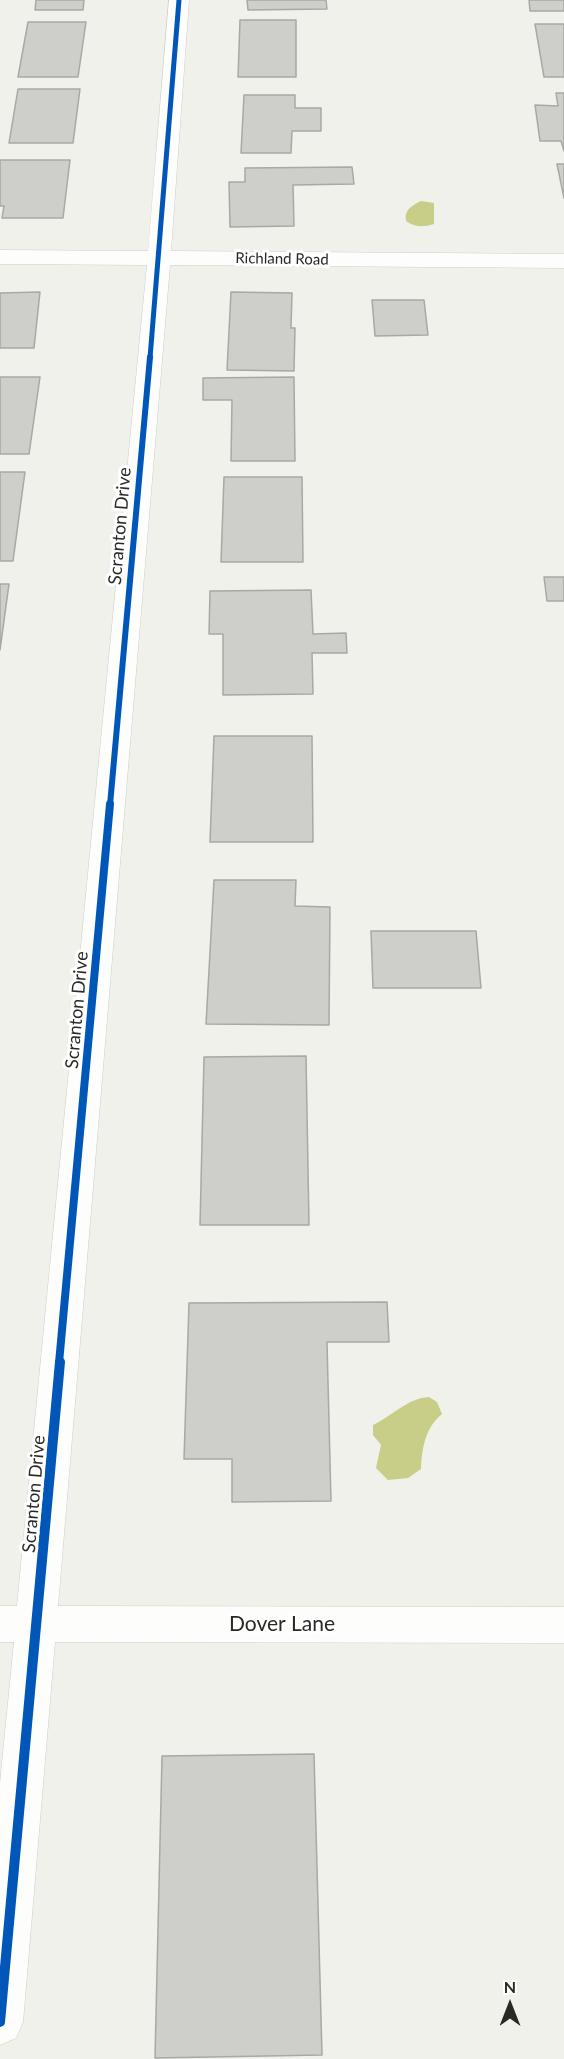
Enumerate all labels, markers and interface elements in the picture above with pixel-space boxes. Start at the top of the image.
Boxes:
street label: Richland Road [235,249,329,269]
street label: Scranton Drive [104,466,136,586]
street label: Scranton Drive [61,950,93,1070]
street label: Scranton Drive [18,1434,50,1554]
street label: Dover Lane [229,1611,335,1637]
north arrow [480,1975,540,2035]
text: N [504,1977,516,1996]

